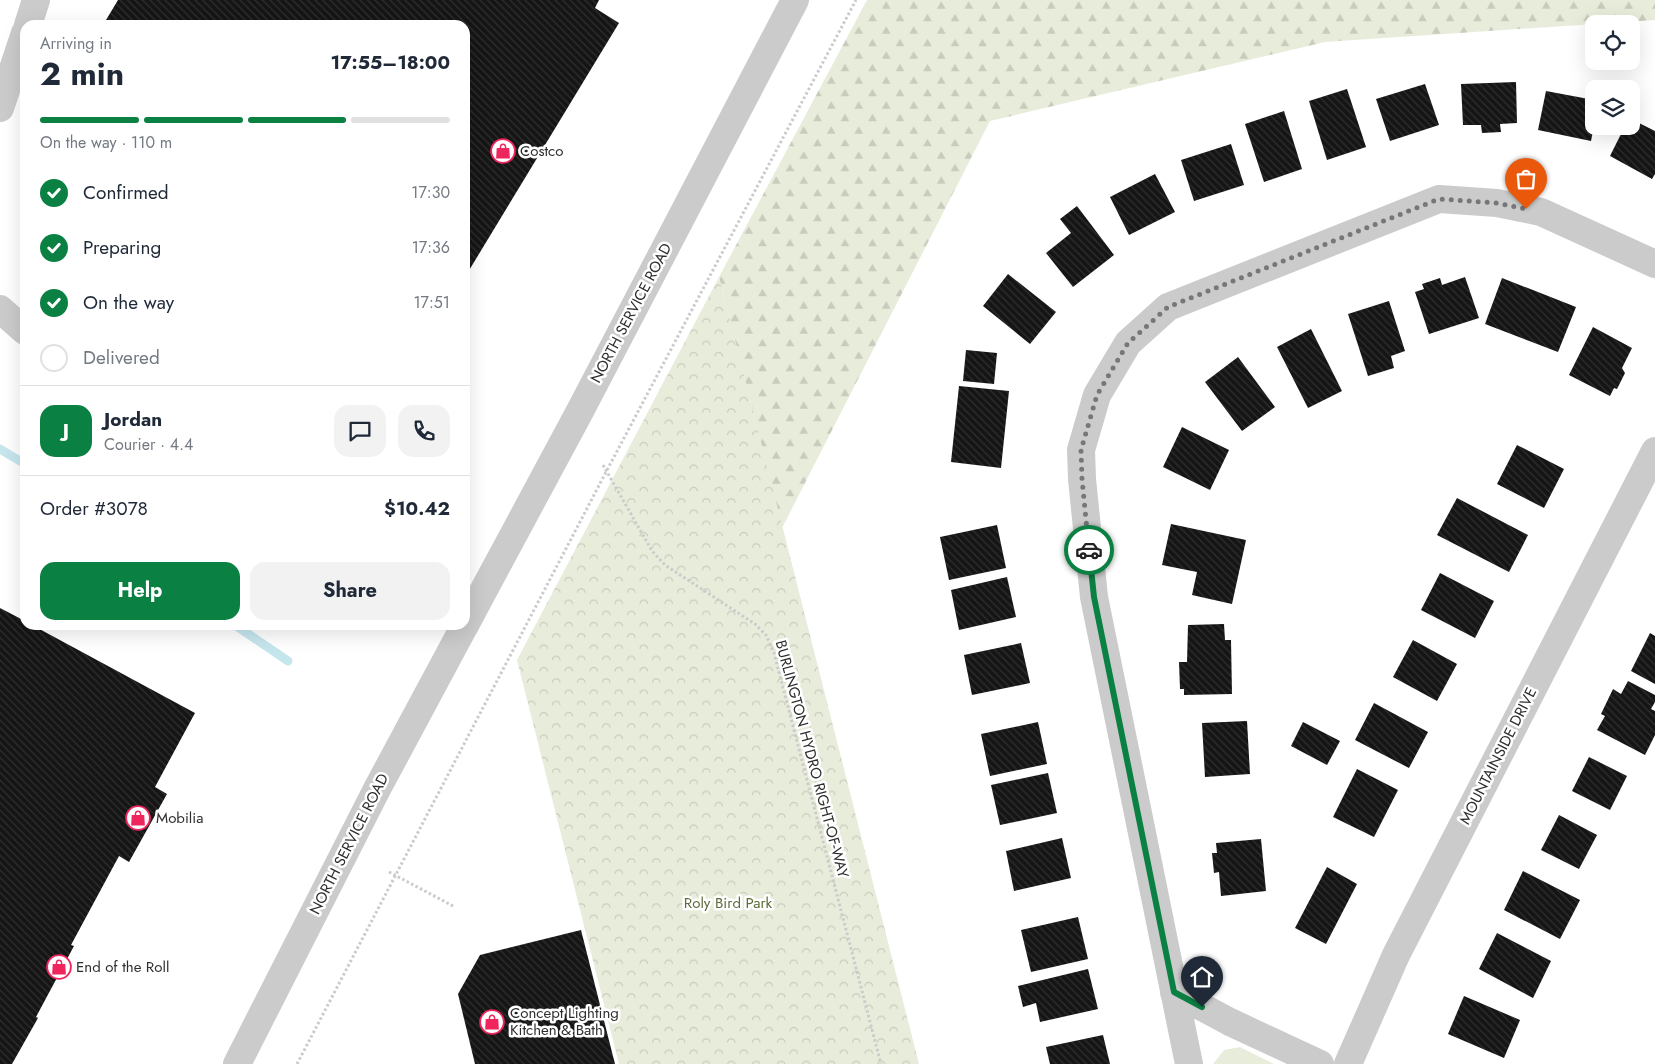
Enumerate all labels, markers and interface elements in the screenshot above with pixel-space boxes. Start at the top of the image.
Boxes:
map controls [1585,15,1640,135]
button: locate [1585,15,1640,70]
text: Arriving in [40,32,112,55]
text: 17:55–18:00 [330,49,450,76]
text: 2 min [40,51,124,97]
button: layers [1585,80,1640,135]
text: On the way · 110 m [40,131,172,154]
shop icon: Costco [490,138,516,164]
place label: Costco [520,140,563,162]
pin [1505,158,1547,209]
icon: bag [1512,165,1540,193]
icon: check [40,179,68,207]
text: Confirmed [83,179,169,206]
text: 17:30 [411,181,450,204]
icon: check [40,234,68,262]
text: Preparing [83,234,161,261]
text: 17:36 [412,236,450,259]
street label: NORTH SERVICE ROAD [585,239,677,387]
icon: check [40,289,68,317]
text: On the way [83,289,174,316]
text: 17:51 [413,291,450,314]
text: Delivered [83,344,160,371]
button: chat [334,405,386,457]
button: phone [398,405,450,457]
text: Jordan [104,406,162,433]
text: J [63,417,69,444]
text: Courier · 4.4 [104,433,193,456]
text: Order #3078 [40,495,148,522]
text: $10.42 [384,495,450,522]
courier [1064,525,1114,575]
icon: car [1075,536,1103,564]
button: Help [40,562,240,620]
button: Share [250,562,450,620]
street label: BURLINGTON HYDRO RIGHT-OF-WAY [770,638,855,881]
street label: MOUNTAINSIDE DRIVE [1454,684,1542,828]
street label: NORTH SERVICE ROAD [304,770,394,918]
shop icon: Mobilia [125,805,151,831]
place label: Mobilia [156,807,203,829]
park label: Roly Bird Park [684,892,773,914]
shop icon: End of the Roll [46,954,72,980]
place label: End of the Roll [76,956,169,978]
pin [1181,956,1223,1007]
icon: home [1188,963,1216,991]
place label: Concept Lighting Kitchen & Bath [510,1002,619,1041]
shop icon: Concept Lighting Kitchen & Bath [479,1009,505,1035]

